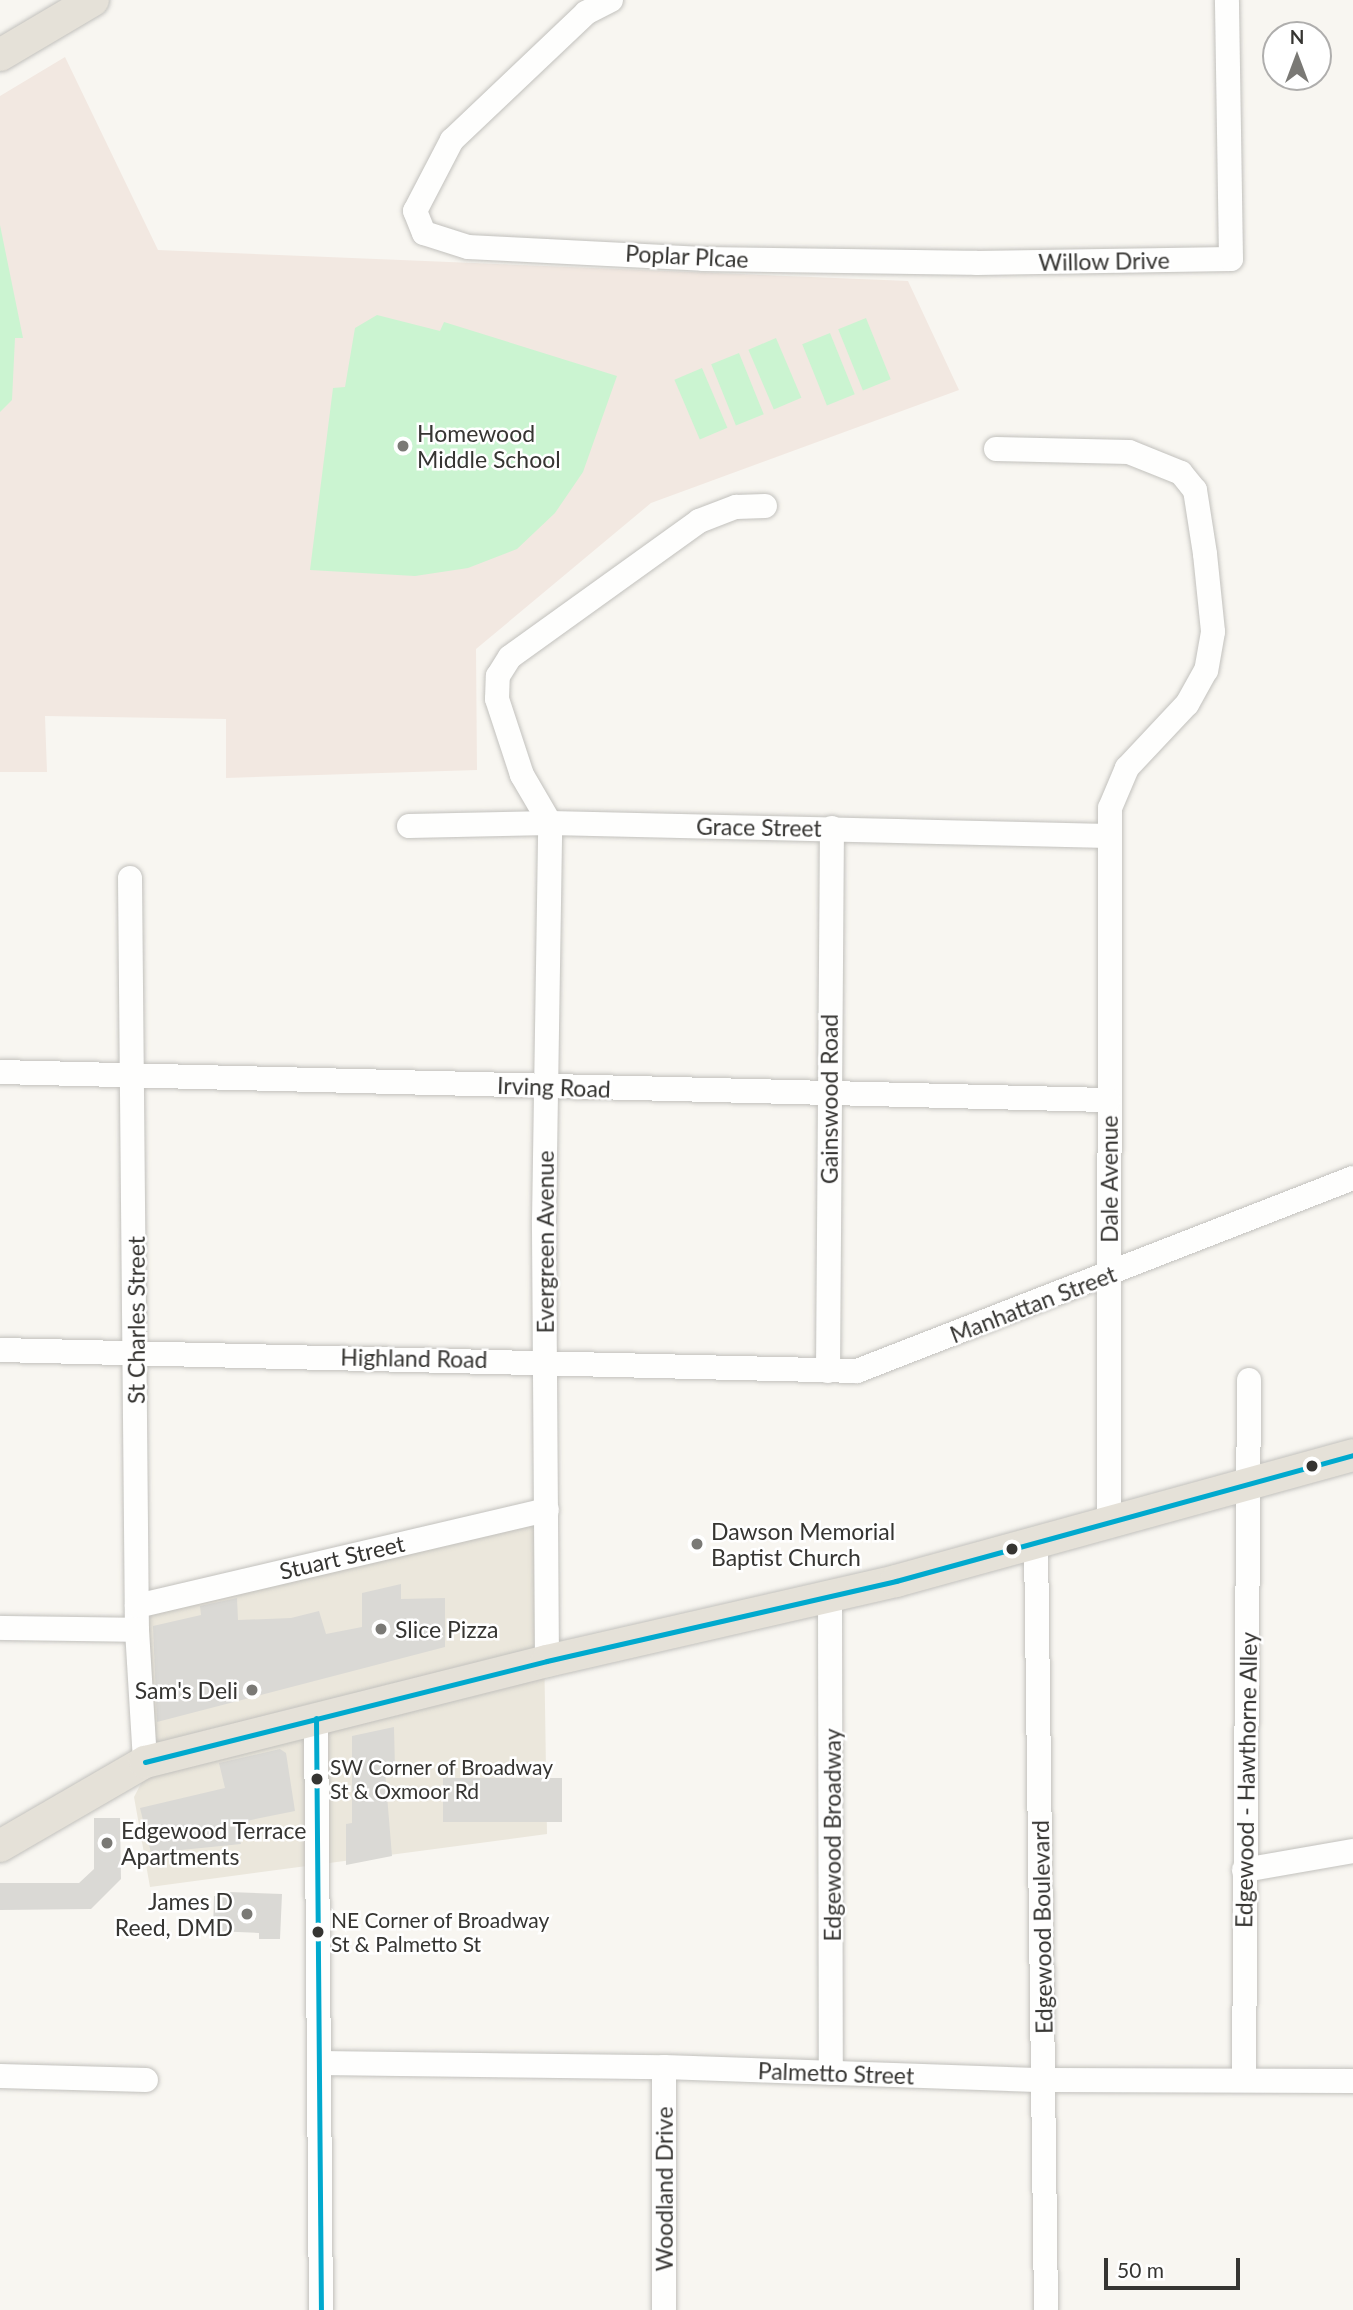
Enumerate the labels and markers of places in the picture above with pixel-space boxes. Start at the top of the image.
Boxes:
place label: Homewood Middle School [417,419,561,473]
marker: Homewood Middle School [395,438,411,454]
unlabelled marker [1305,1459,1319,1473]
place label: Dawson Memorial Baptist Church [711,1517,895,1571]
marker: Dawson Memorial Baptist Church [689,1536,705,1552]
unlabelled marker [1005,1542,1019,1556]
place label: Slice Pizza [395,1615,499,1643]
marker: Slice Pizza [373,1621,389,1637]
place label: Sam's Deli [135,1676,238,1704]
marker: Sam's Deli [244,1682,260,1698]
place label: SW Corner of Broadway St & Oxmoor Rd [330,1754,554,1804]
marker: SW Corner of Broadway St & Oxmoor Rd [310,1772,324,1786]
place label: Edgewood Terrace Apartments [121,1816,307,1870]
marker: Edgewood Terrace Apartments [99,1835,115,1851]
place label: James D Reed, DMD [115,1887,233,1941]
marker: James D Reed, DMD [239,1906,255,1922]
place label: NE Corner of Broadway St & Palmetto St [331,1907,550,1957]
marker: NE Corner of Broadway St & Palmetto St [311,1925,325,1939]

